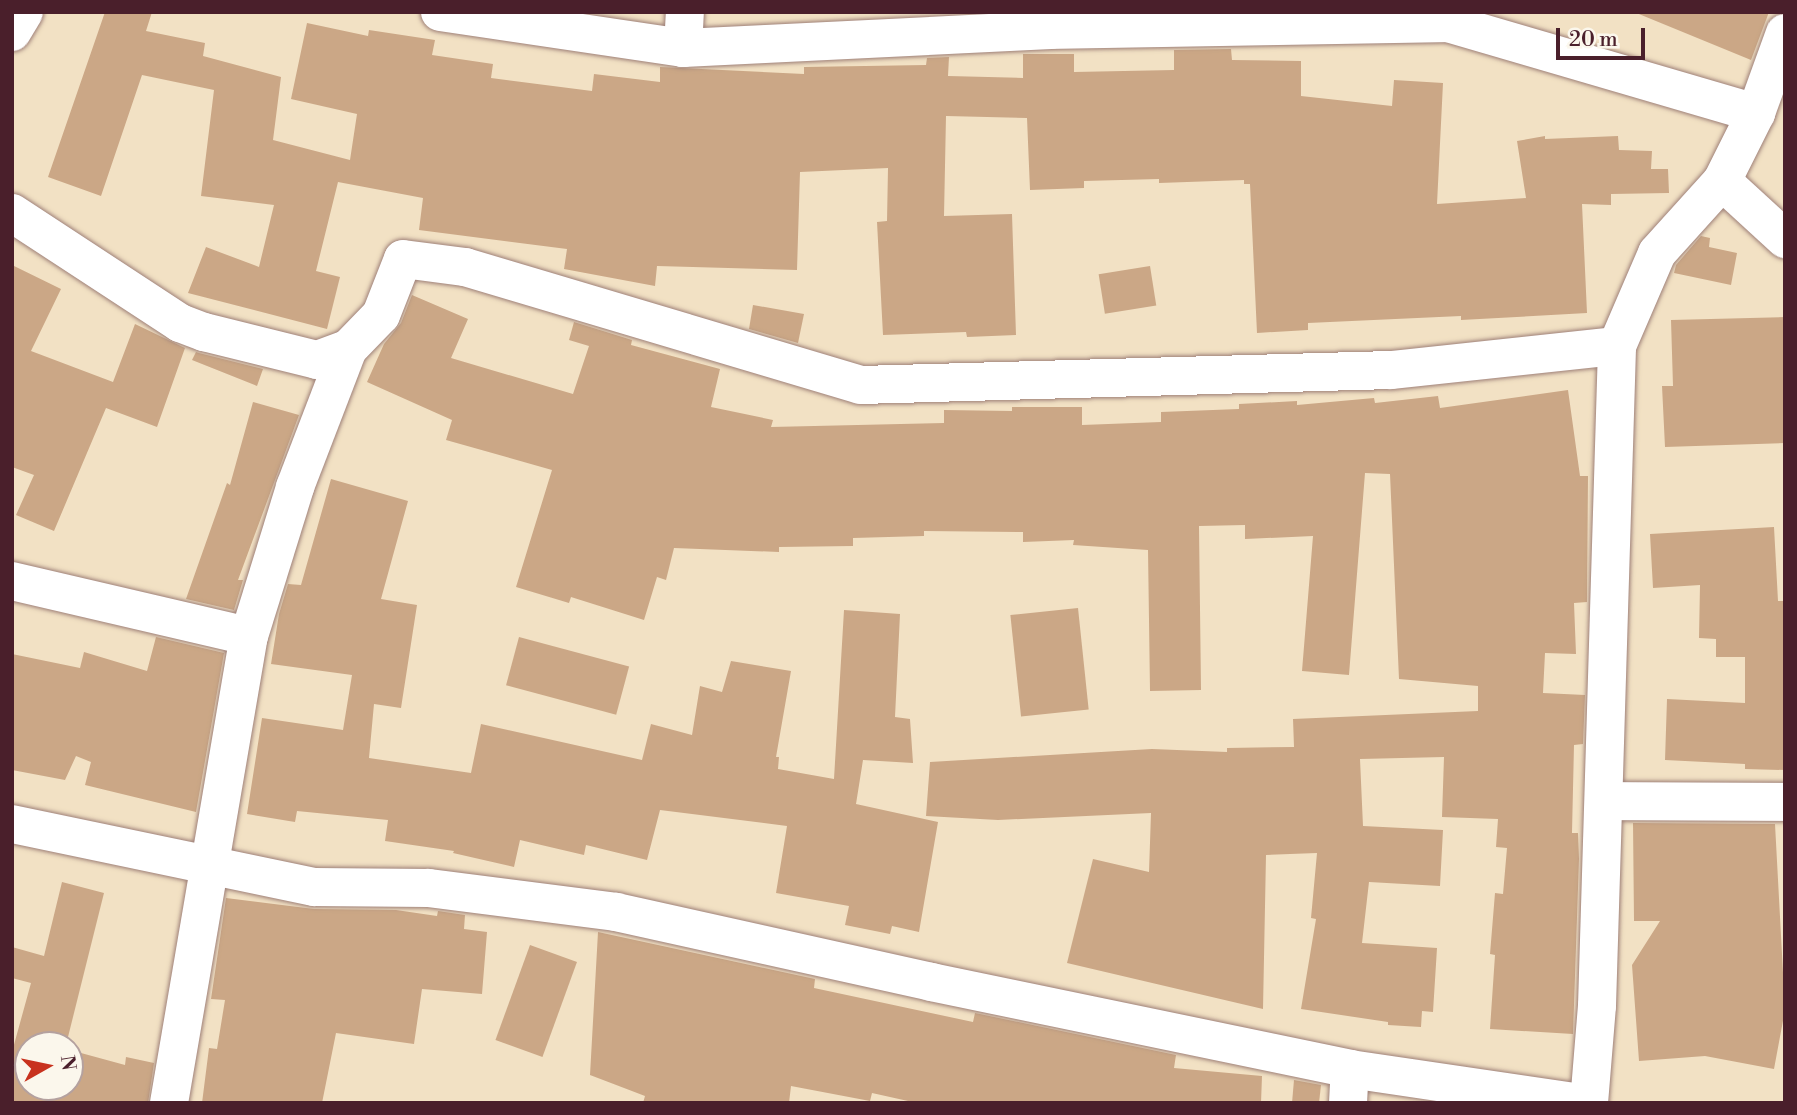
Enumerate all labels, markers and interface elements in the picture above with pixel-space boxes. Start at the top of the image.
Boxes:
scale bar [1559,14,1648,58]
text: 20 m [1569,27,1618,53]
north arrow [14,1031,84,1101]
text: N [55,1054,81,1072]

